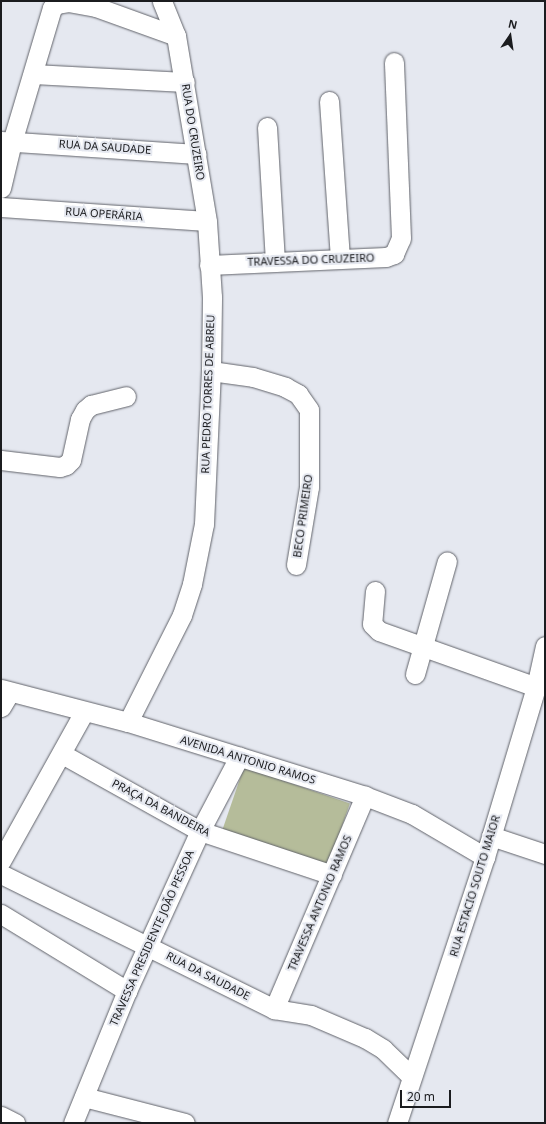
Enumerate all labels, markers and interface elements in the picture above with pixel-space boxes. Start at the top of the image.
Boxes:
north arrow [490,16,530,56]
text: N [507,16,519,32]
street label: RUA DO CRUZEIRO [179,83,207,181]
street label: RUA DA SAUDADE [58,137,152,157]
street label: RUA OPERÁRIA [65,205,143,223]
street label: TRAVESSA DO CRUZEIRO [247,251,375,269]
street label: RUA PEDRO TORRES DE ABREU [199,314,217,474]
street label: BECO PRIMEIRO [291,474,315,558]
street label: AVENIDA ANTONIO RAMOS [179,733,317,787]
street label: PRAÇA DA BANDEIRA [110,777,212,839]
street label: RUA ESTACIO SOUTO MAIOR [447,814,503,958]
street label: TRAVESSA ANTONIO RAMOS [285,833,355,973]
street label: TRAVESSA PRESIDENTE JOÃO PESSOA [107,848,197,1028]
street label: RUA DA SAUDADE [164,949,252,1003]
scale bar [402,1082,453,1108]
text: 20 m [407,1088,435,1105]

